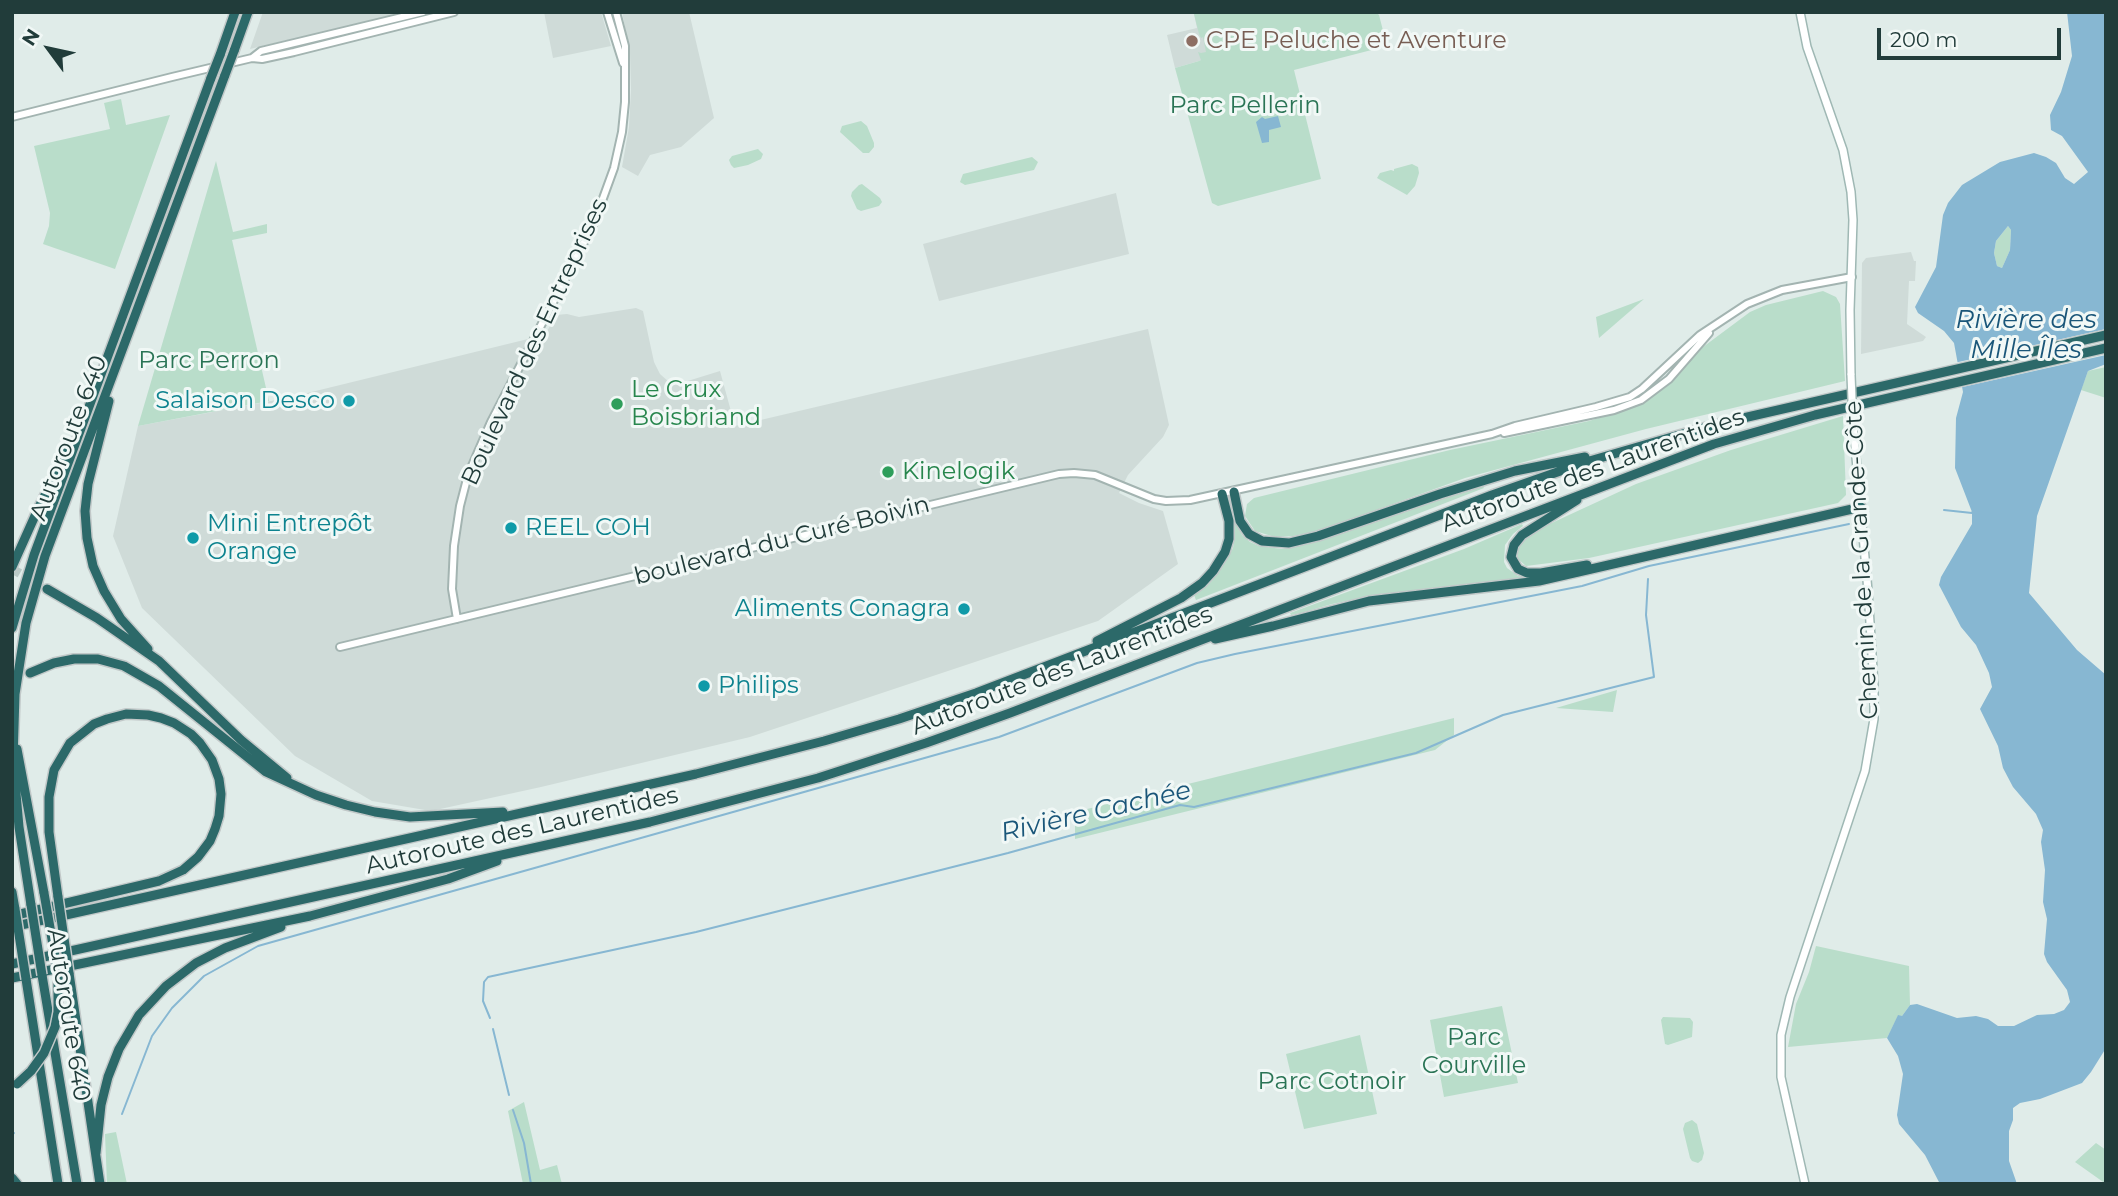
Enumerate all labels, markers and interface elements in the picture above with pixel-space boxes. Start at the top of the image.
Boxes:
north arrow [14,14,84,84]
scale bar [1880,14,2064,58]
text: N [17,25,45,50]
place label: CPE Peluche et Aventure [1206,27,1507,55]
text: 200 m [1890,27,1957,52]
marker: CPE Peluche et Aventure [1184,33,1200,49]
park label: Parc Pellerin [1169,92,1321,120]
street label: Boulevard des Entreprises [456,194,614,490]
water label: Rivière des Mille Îles [1955,304,2097,366]
park label: Parc Perron [138,347,280,375]
street label: Autoroute 640 [24,351,114,525]
place label: Le Crux Boisbriand [631,376,761,432]
place label: Salaison Desco [155,387,335,415]
marker: Salaison Desco [341,393,357,409]
marker: Le Crux Boisbriand [609,396,625,412]
street label: Chemin de la Grande-Côte [1839,400,1885,720]
street label: Autoroute des Laurentides [1438,403,1748,539]
place label: Kinelogik [902,458,1015,486]
marker: Kinelogik [880,464,896,480]
street label: boulevard du Curé Boivin [631,490,933,592]
place label: Mini Entrepôt Orange [207,510,372,566]
place label: REEL COH [525,514,651,542]
marker: REEL COH [503,520,519,536]
marker: Mini Entrepôt Orange [185,530,201,546]
place label: Aliments Conagra [735,595,950,623]
street label: Autoroute des Laurentides [908,600,1216,742]
marker: Aliments Conagra [956,601,972,617]
place label: Philips [718,672,799,700]
marker: Philips [696,678,712,694]
water label: Rivière Cachée [998,775,1194,849]
street label: Autoroute des Laurentides [363,781,681,881]
street label: Autoroute 640 [40,927,96,1103]
park label: Parc Courville [1422,1024,1526,1080]
park label: Parc Cotnoir [1258,1068,1406,1096]

